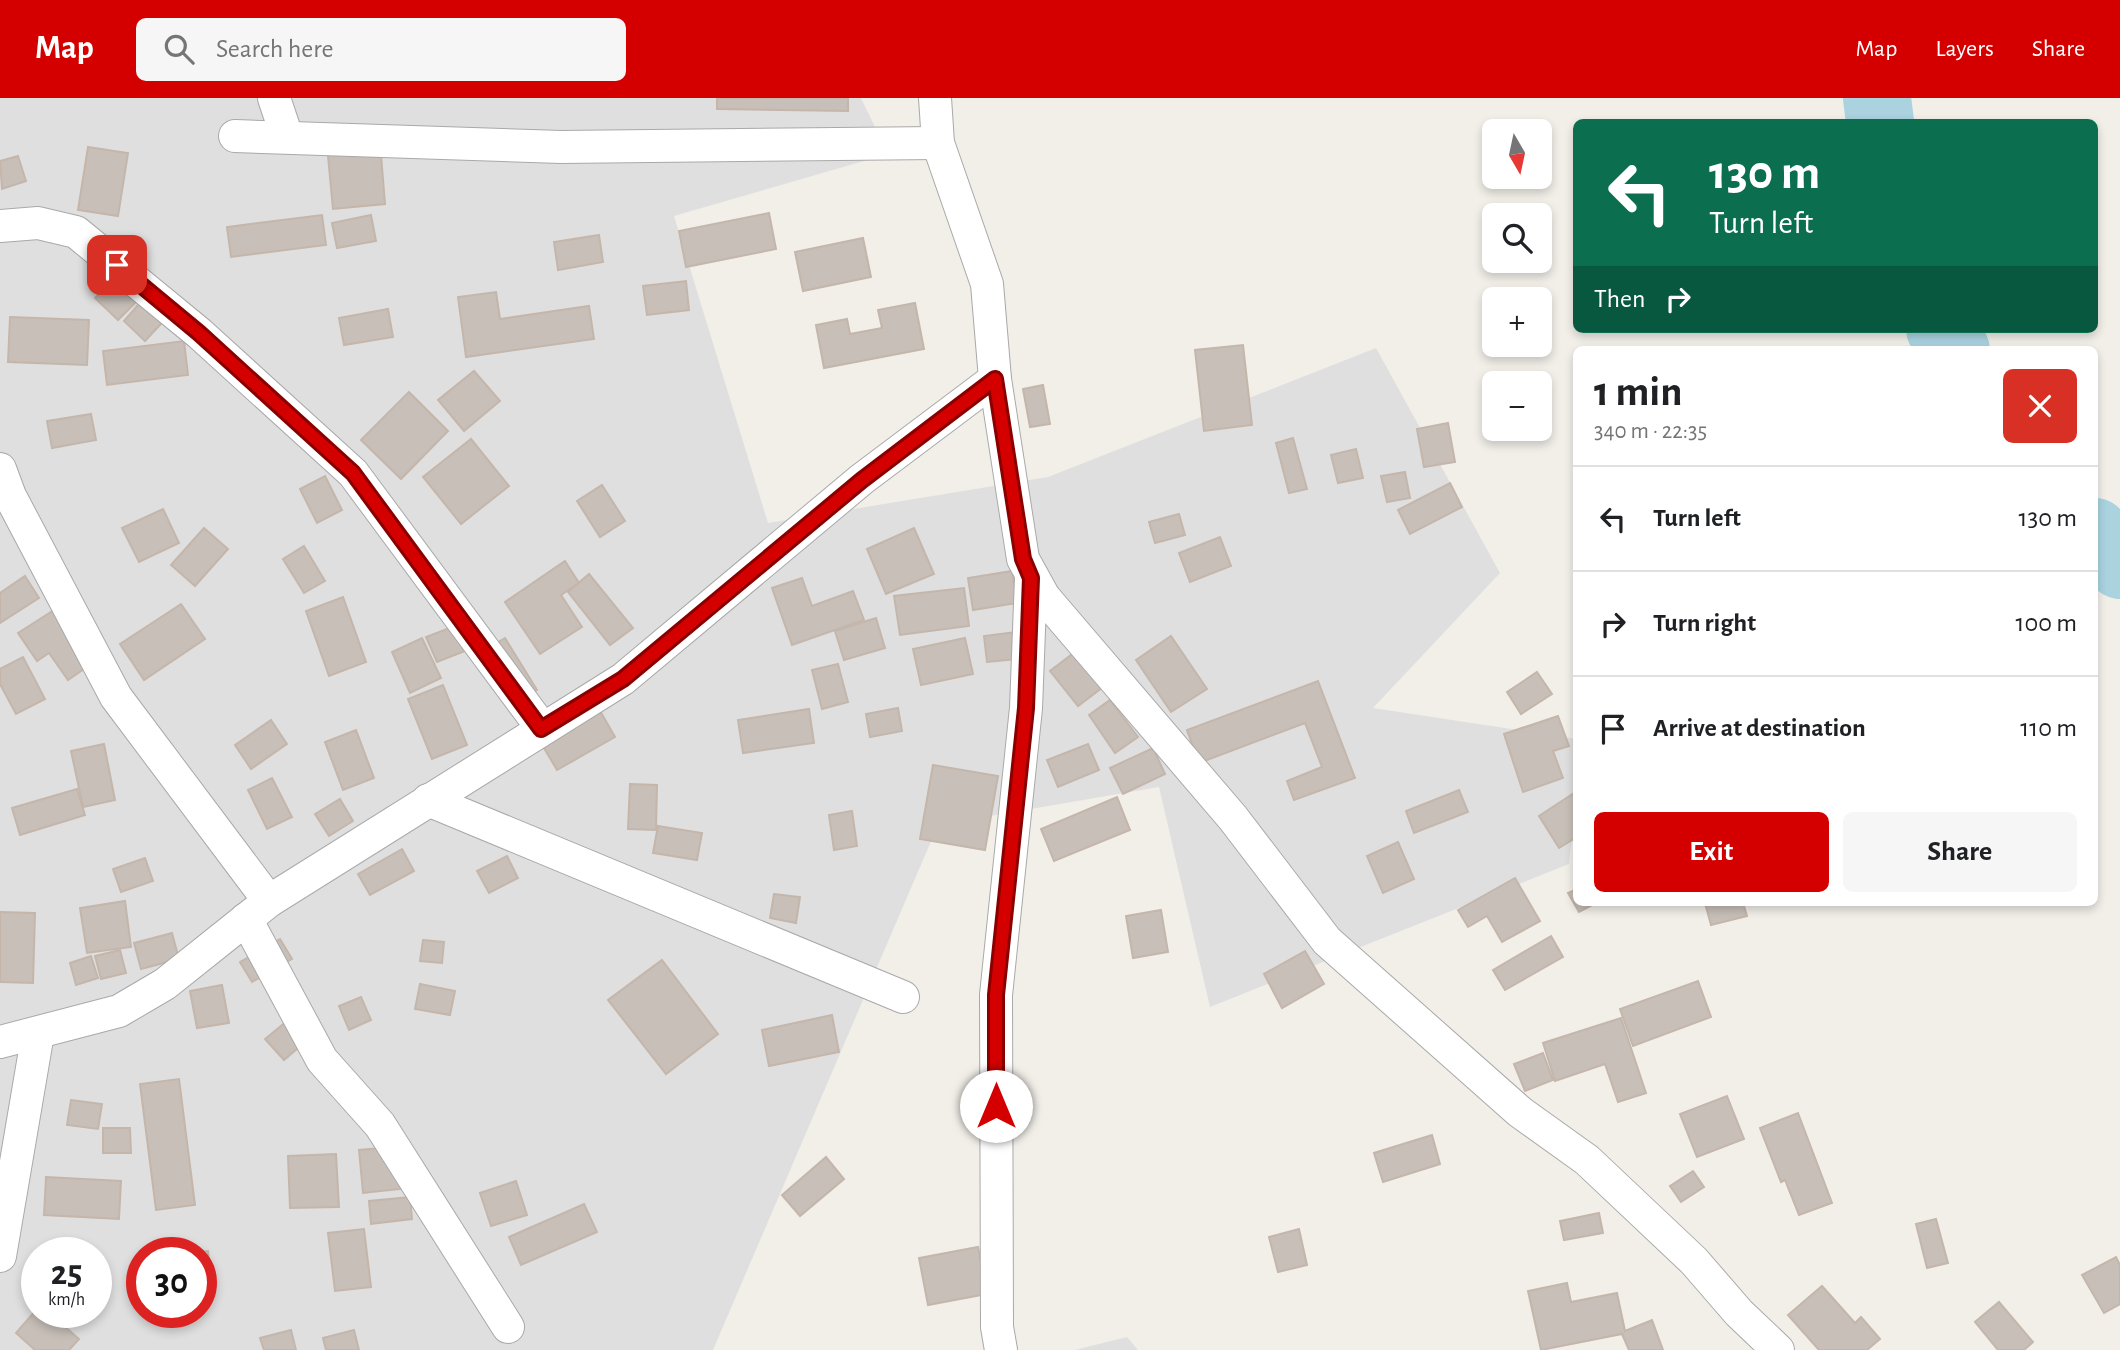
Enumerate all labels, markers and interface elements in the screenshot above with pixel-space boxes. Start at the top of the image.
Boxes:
search box [136,18,626,81]
icon: search [160,30,198,68]
text: Map [35,32,94,65]
text: Search here [216,36,334,62]
text: Map [1855,37,1897,61]
text: Layers [1935,37,1994,61]
text: Share [2032,37,2085,61]
north arrow [1482,119,1552,189]
map controls [1482,119,1552,441]
icon: left [1594,147,1685,238]
text: 130 m [1709,149,1820,198]
button: search [1482,203,1552,273]
text: Turn left [1709,207,1813,239]
pin [87,235,147,295]
icon: arrive [98,246,136,284]
icon: right [1659,280,1697,318]
text: Then [1594,286,1645,312]
button: + [1482,287,1552,357]
button: close [2003,369,2077,443]
button: − [1482,371,1552,441]
text: 1 min [1594,371,1683,413]
text: 340 m · 22:35 [1594,420,1707,443]
icon: left [1594,500,1632,538]
text: Turn left [1653,505,1741,531]
text: 130 m [2019,505,2077,531]
icon: right [1594,605,1632,643]
text: Turn right [1653,610,1756,636]
text: 100 m [2016,610,2077,636]
icon: arrive [1594,710,1632,748]
text: Arrive at destination [1653,715,1866,741]
text: 110 m [2020,715,2077,741]
button: Exit [1594,812,1829,892]
button: Share [1843,812,2077,892]
position arrow [959,1069,1033,1143]
speed limit sign: 30 [126,1237,217,1328]
text: 25 [51,1256,82,1291]
text: km/h [48,1291,85,1309]

